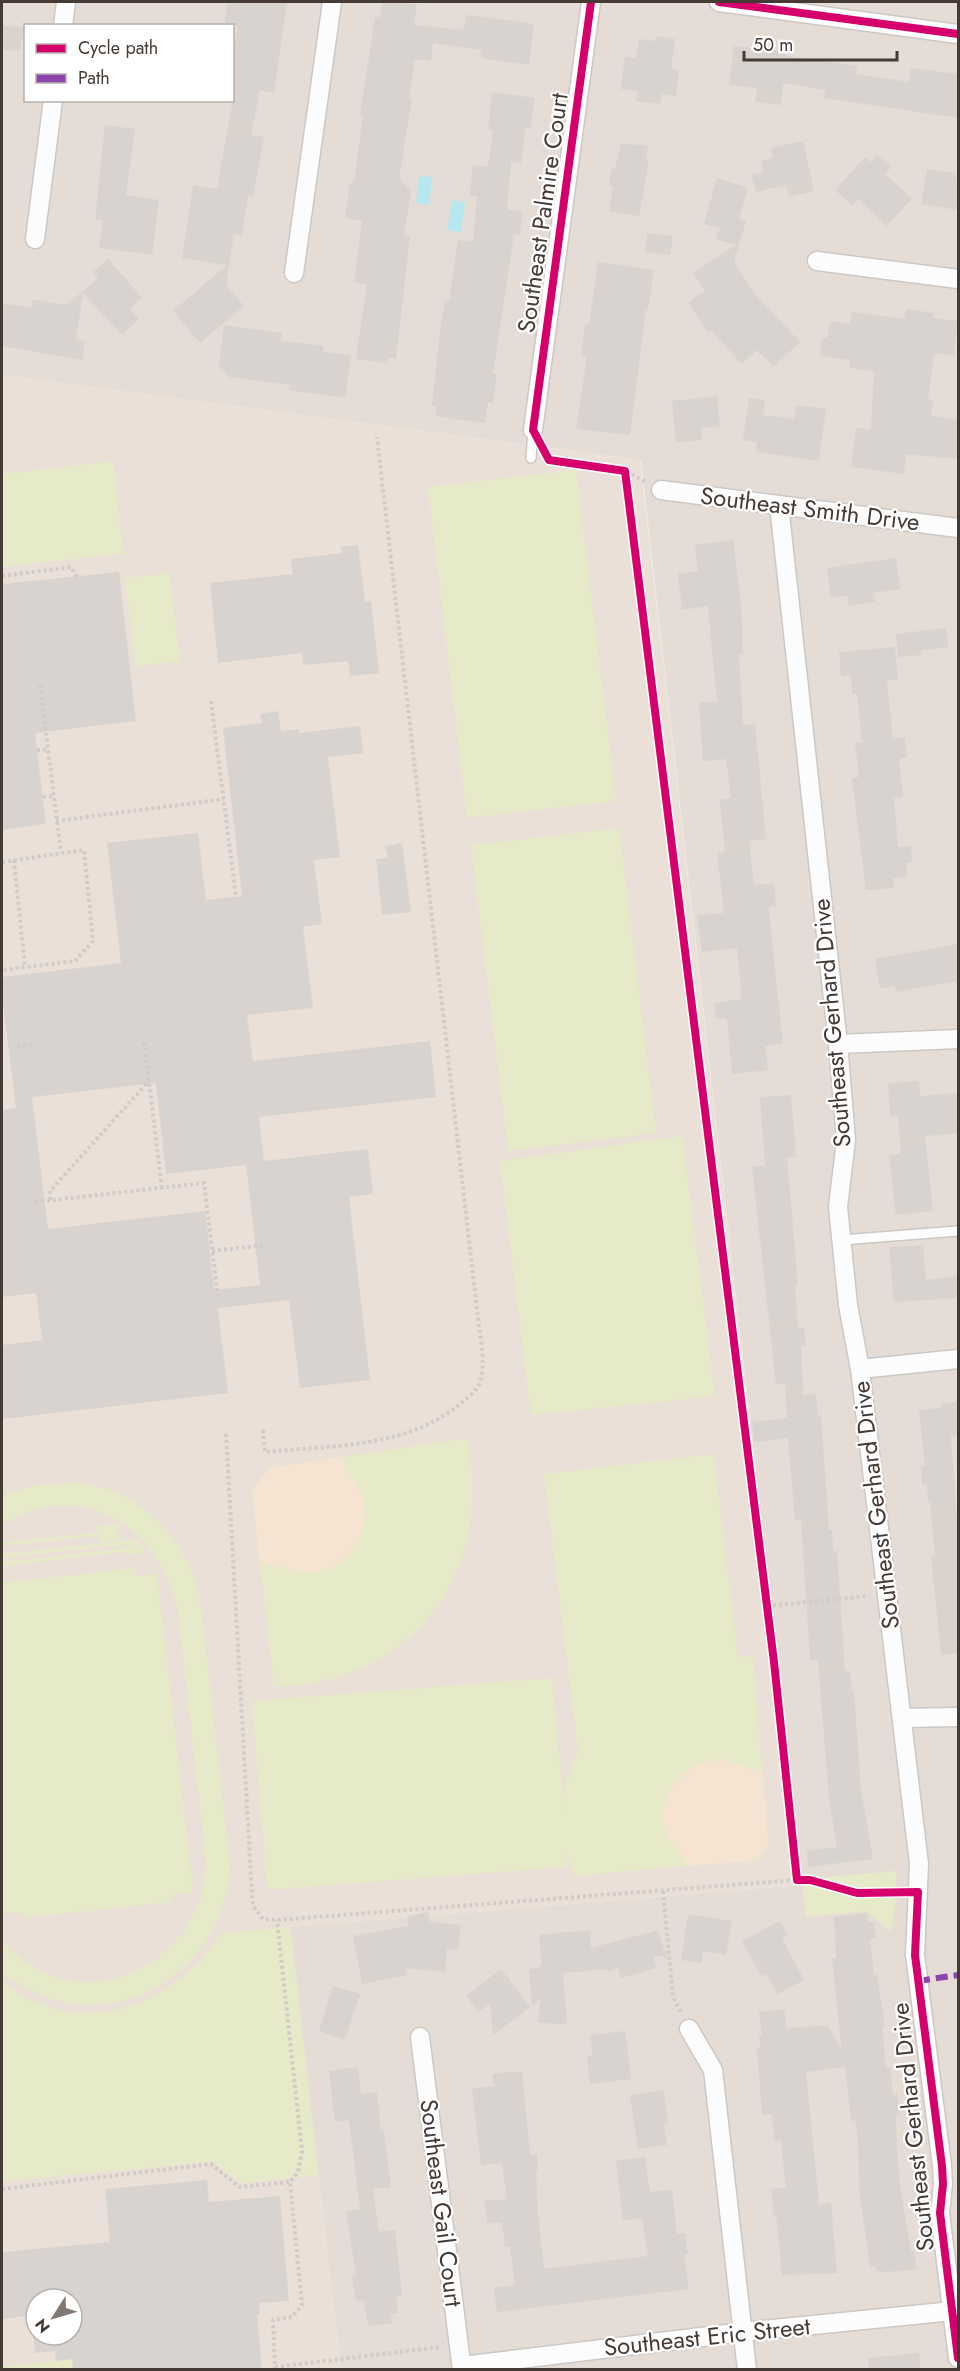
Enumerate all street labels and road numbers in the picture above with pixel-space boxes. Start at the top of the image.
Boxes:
street label: Southeast Palmire Court [508,91,577,335]
street label: Southeast Smith Drive [698,478,922,539]
street label: Southeast Gerhard Drive [803,897,860,1149]
street label: Southeast Gerhard Drive [843,1379,908,1631]
street label: Southeast Gerhard Drive [882,2001,943,2253]
street label: Southeast Gail Court [411,2097,472,2309]
street label: Southeast Eric Street [602,2308,812,2365]

